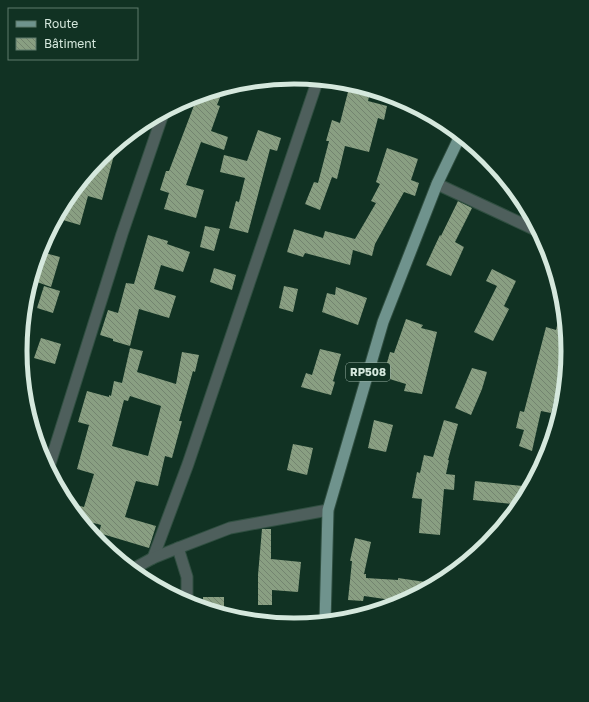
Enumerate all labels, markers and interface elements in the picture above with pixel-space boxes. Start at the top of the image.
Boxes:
legend [8,8,138,60]
text: Route [44,16,78,31]
text: Bâtiment [44,36,97,51]
road number: RP508 [346,363,390,381]

